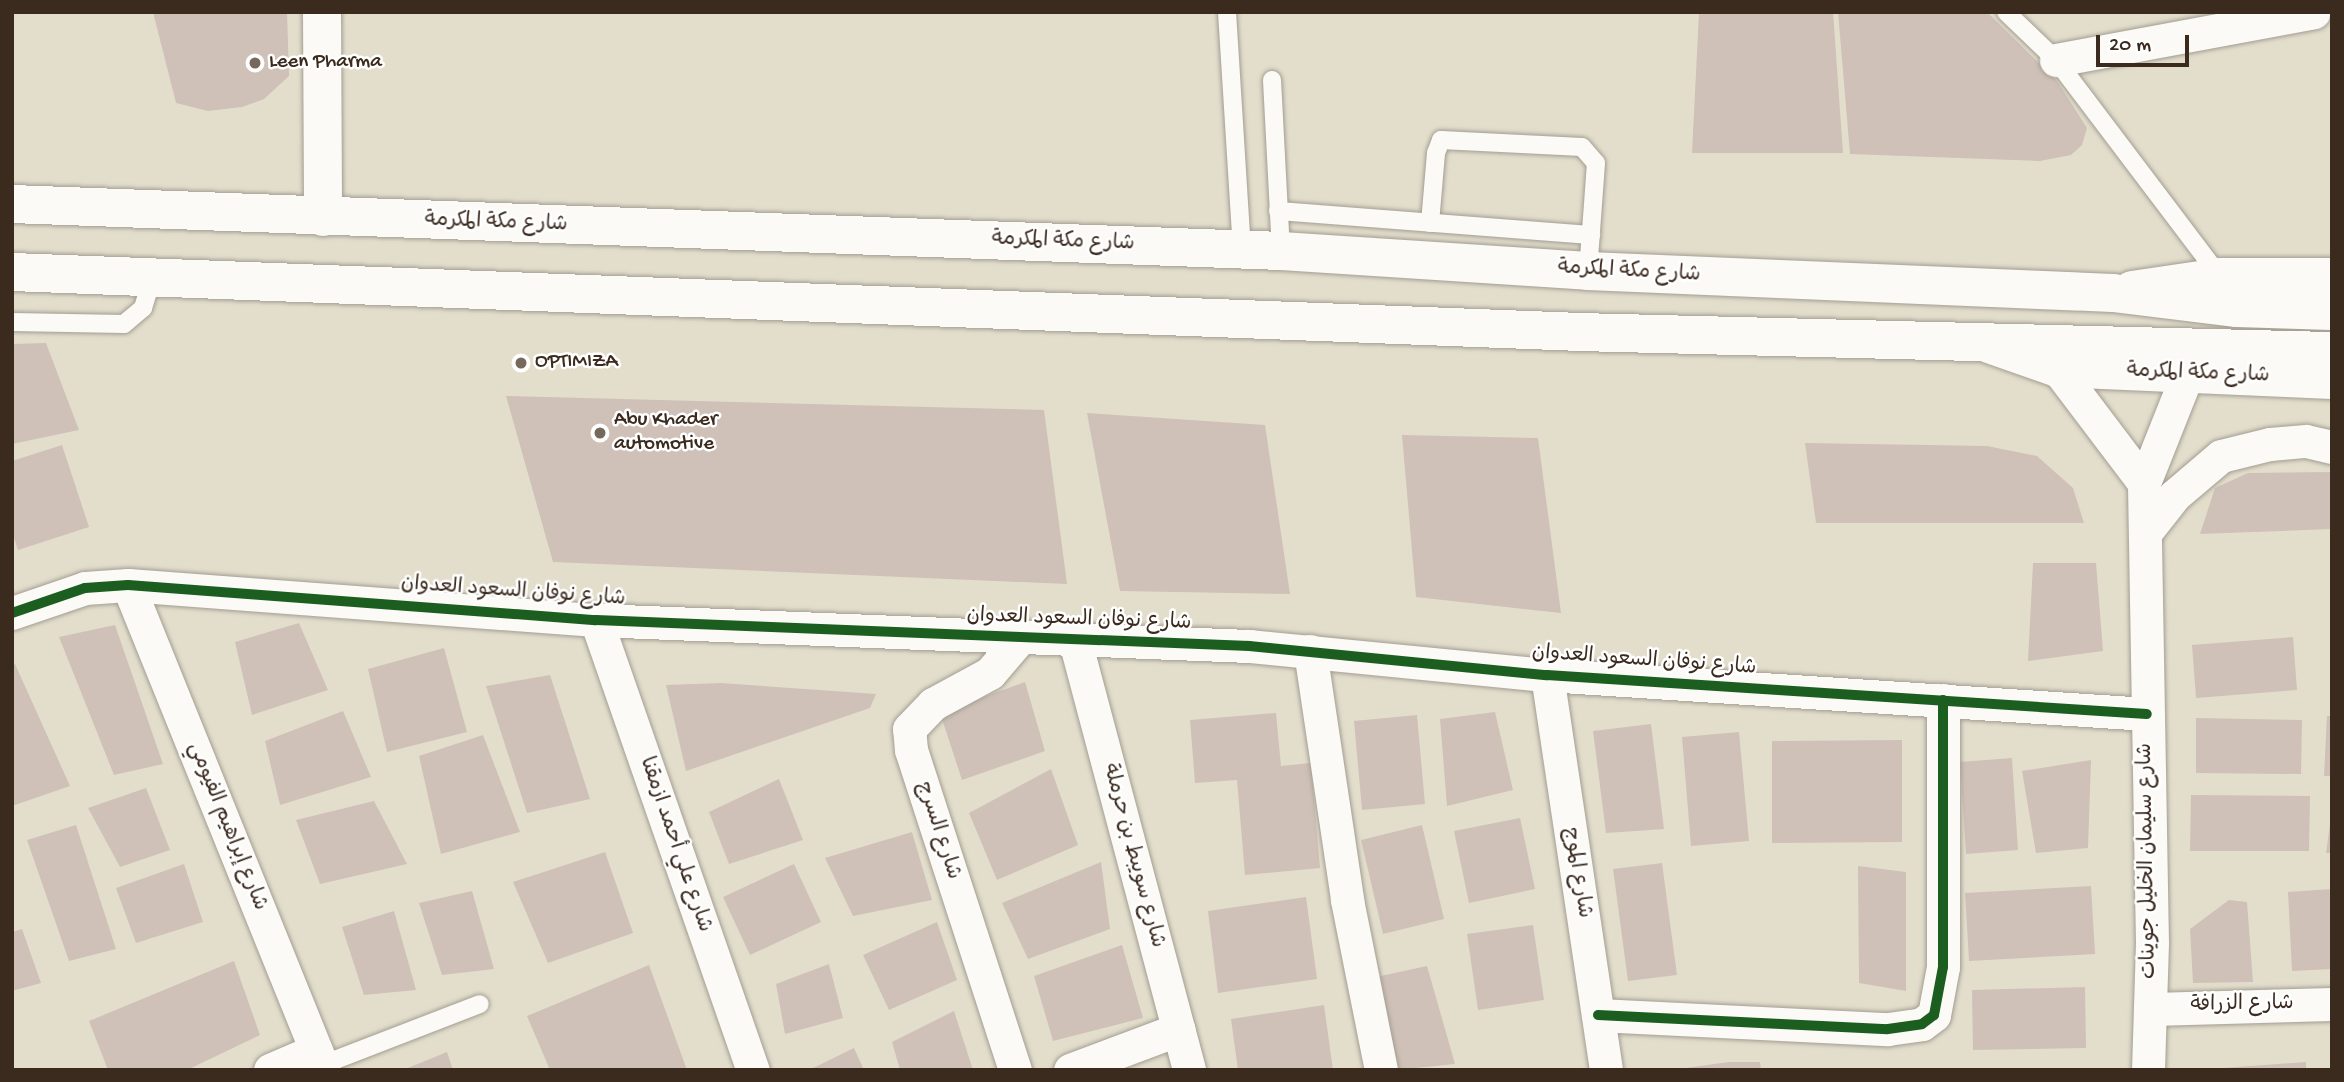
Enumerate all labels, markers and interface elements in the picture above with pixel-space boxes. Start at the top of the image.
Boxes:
scale bar [2099,21,2192,65]
text: 20 m [2109,34,2151,59]
place label: Leen Pharma [269,50,382,76]
marker: Leen Pharma [247,55,263,71]
street label: شارع مكة المكرمة [424,209,568,239]
street label: شارع مكة المكرمة [991,228,1135,258]
street label: شارع مكة المكرمة [1557,257,1701,289]
place label: OPTIMIZA [535,350,618,376]
marker: OPTIMIZA [513,355,529,371]
street label: شارع مكة المكرمة [2126,360,2270,390]
place label: Abu Khader automotive [614,408,717,458]
marker: Abu Khader automotive [592,425,608,441]
street label: شارع نوفان السعود العدوان [400,573,626,613]
street label: شارع نوفان السعود العدوان [966,604,1192,638]
street label: شارع نوفان السعود العدوان [1531,642,1757,682]
street label: شارع إبراهيم الفيومي [181,739,271,915]
street label: شارع سليمان الخليل جوينات [2134,743,2164,979]
street label: شارع علي أحمد ازمقنا [632,754,716,936]
street label: شارع سويبط بن حرملة [1095,761,1169,951]
street label: شارع السرج [909,779,965,883]
street label: شارع الموج [1556,826,1596,920]
street label: شارع الزرافة [2190,993,2294,1019]

